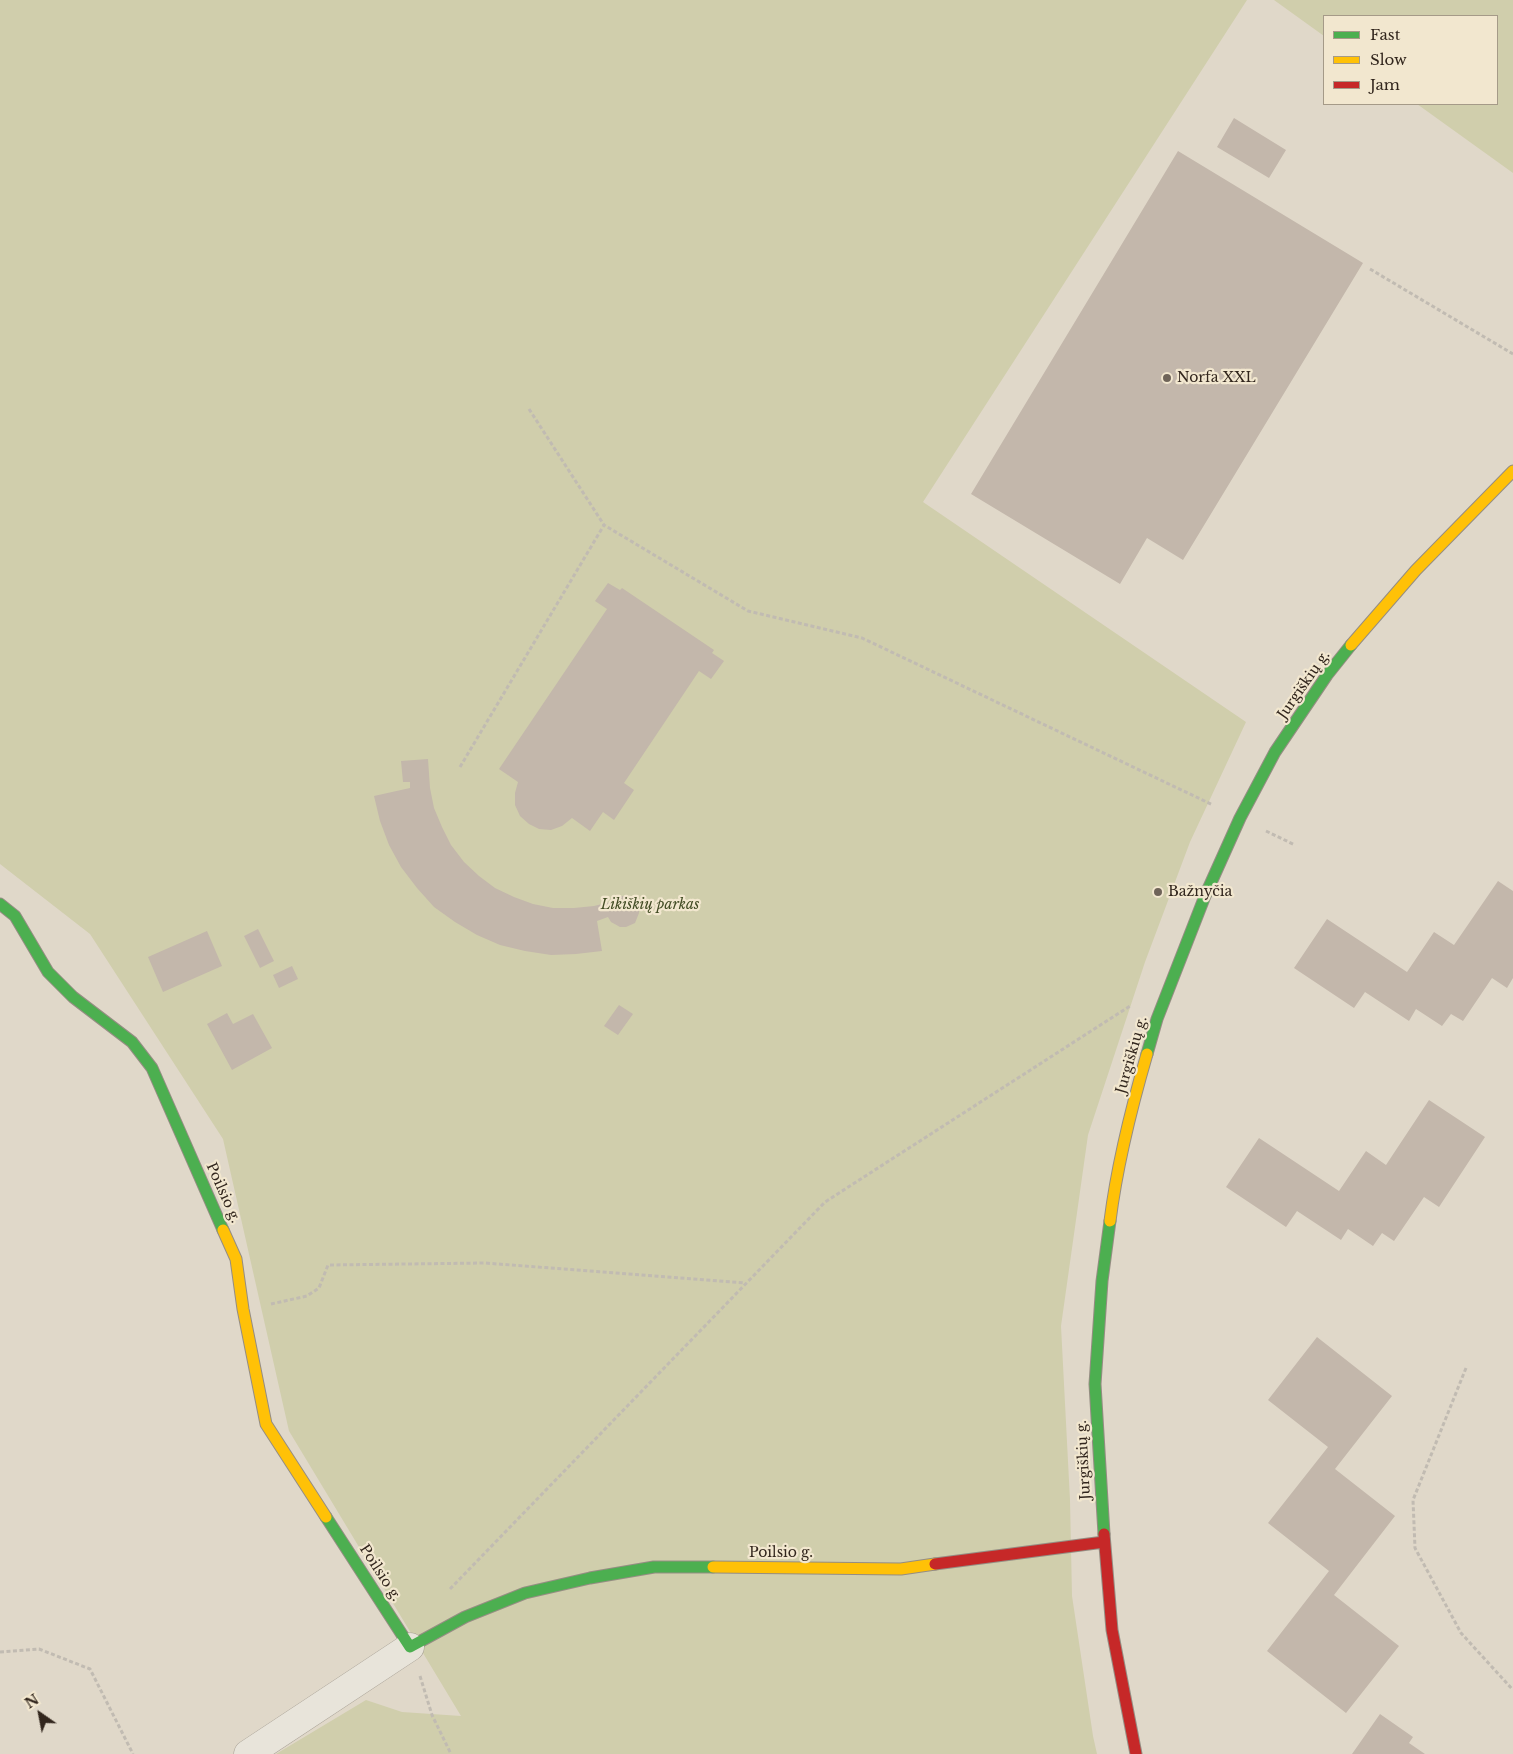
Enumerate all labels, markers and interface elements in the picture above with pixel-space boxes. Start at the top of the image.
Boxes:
legend [1323,15,1498,105]
text: Fast [1370,25,1400,44]
text: Slow [1370,50,1407,69]
text: Jam [1370,75,1400,94]
place label: Norfa XXL [1177,370,1256,386]
marker: Norfa XXL [1161,372,1173,384]
street label: Jurgiškių g. [1274,648,1334,722]
place label: Bažnyčia [1168,884,1232,900]
marker: Bažnyčia [1152,886,1164,898]
park label: Likiškių parkas [601,897,699,913]
street label: Jurgiškių g. [1113,1014,1151,1096]
street label: Poilsio g. [202,1160,244,1226]
street label: Jurgiškių g. [1074,1420,1094,1500]
street label: Poilsio g. [356,1542,404,1604]
street label: Poilsio g. [749,1545,813,1561]
north arrow [15,1689,65,1739]
text: N [21,1690,42,1713]

